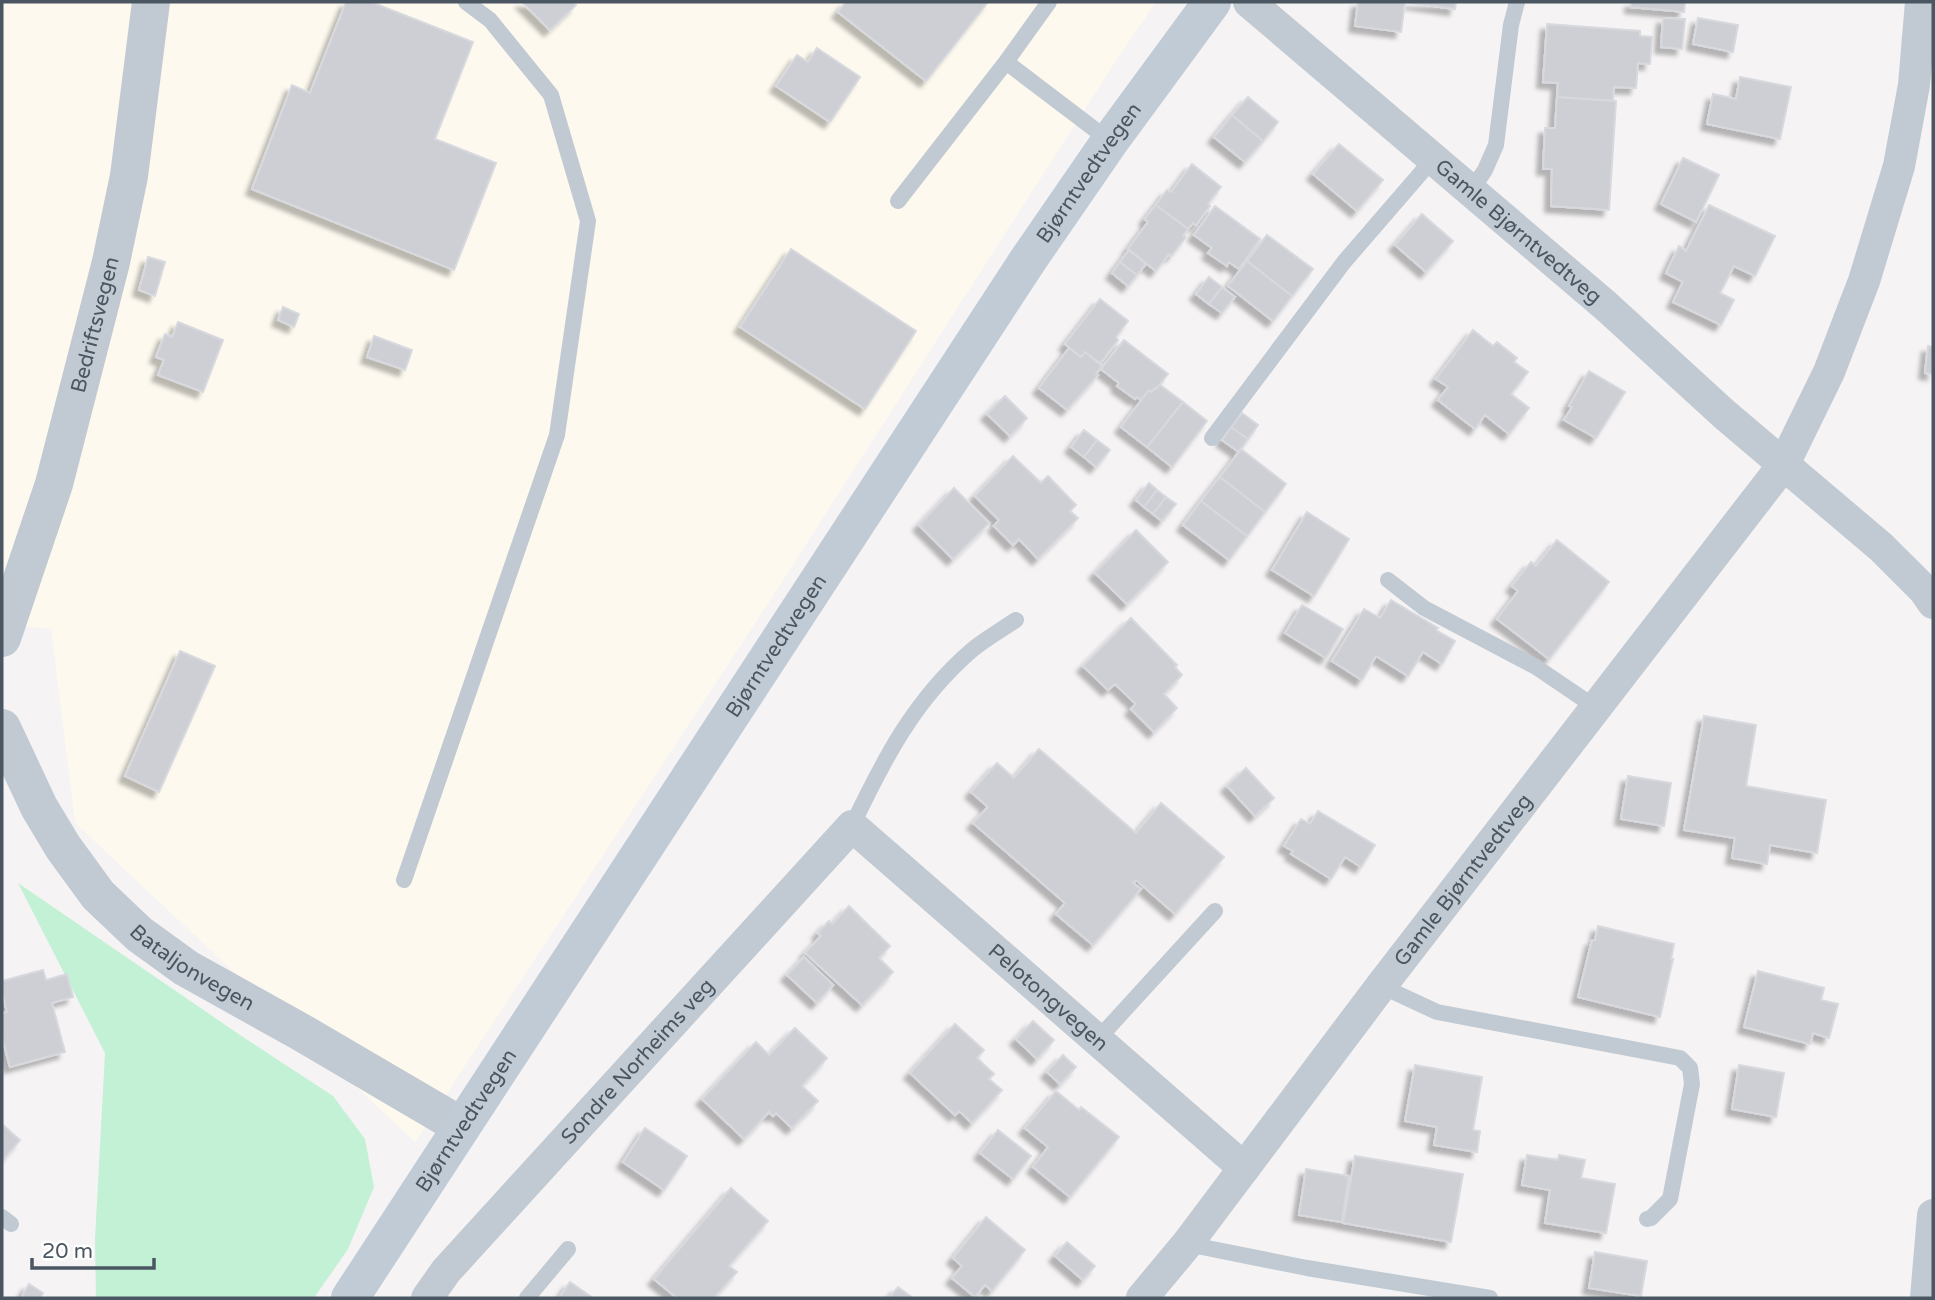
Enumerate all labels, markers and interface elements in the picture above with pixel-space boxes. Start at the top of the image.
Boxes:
street label: Bjørntvedtvegen [1031,98,1147,248]
street label: Gamle Bjørntvedtveg [1430,154,1607,310]
street label: Bedriftsvegen [66,254,125,396]
street label: Bjørntvedtvegen [721,570,832,722]
street label: Gamle Bjørntvedtveg [1389,789,1538,971]
street label: Bataljonvegen [124,920,259,1017]
street label: Pelotongvegen [983,939,1113,1057]
street label: Sondre Norheims veg [556,974,720,1149]
street label: Bjørntvedtvegen [411,1044,522,1197]
scale bar [32,1226,154,1270]
text: 20 m [42,1239,93,1264]

